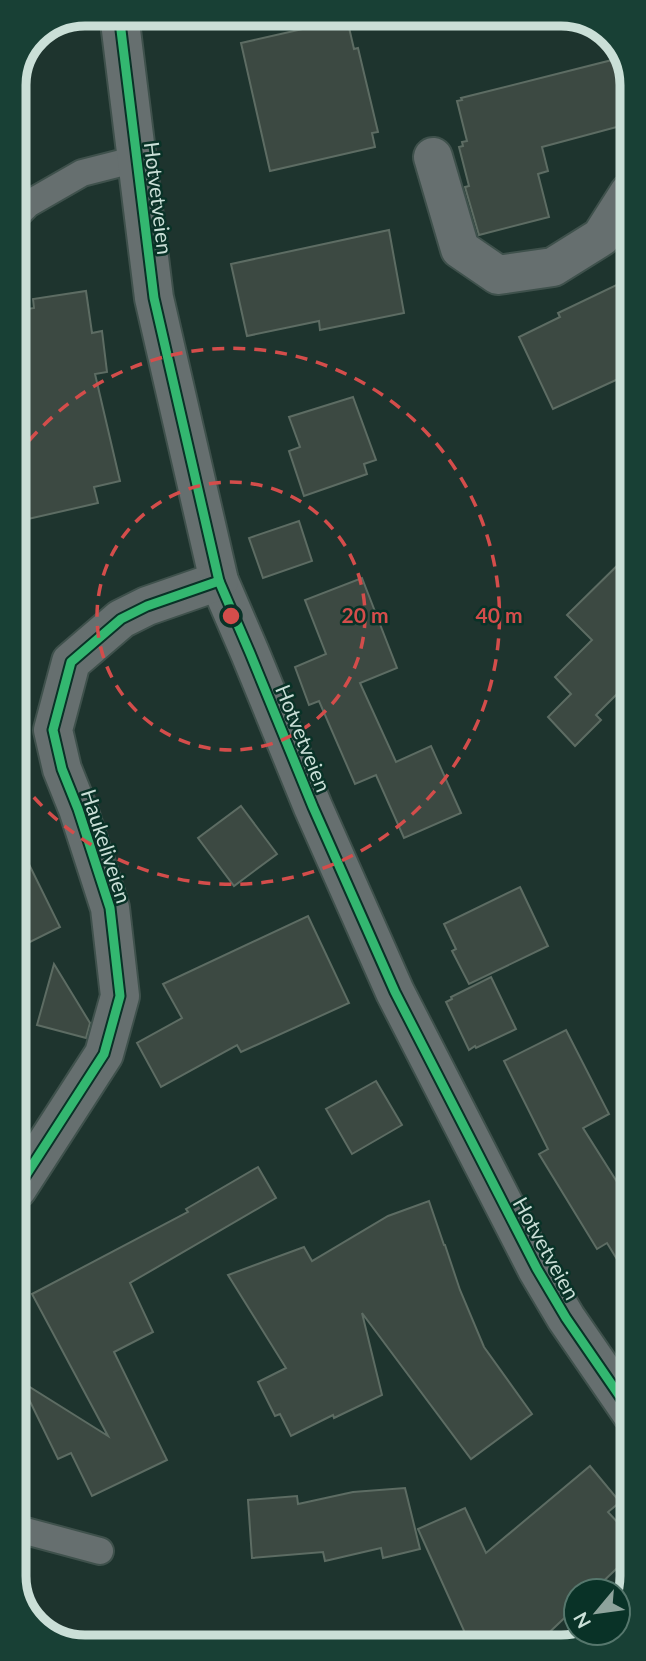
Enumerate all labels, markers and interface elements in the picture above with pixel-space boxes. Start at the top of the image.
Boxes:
street label: Hotvetveien [140,140,178,256]
text: 20 m [341,602,389,627]
text: 40 m [475,602,523,627]
centre of rings [219,604,243,628]
street label: Hotvetveien [271,681,337,795]
street label: Haukeliveien [77,786,137,906]
street label: Hotvetveien [509,1192,585,1304]
north arrow [562,1577,632,1647]
text: N [568,1609,595,1632]

